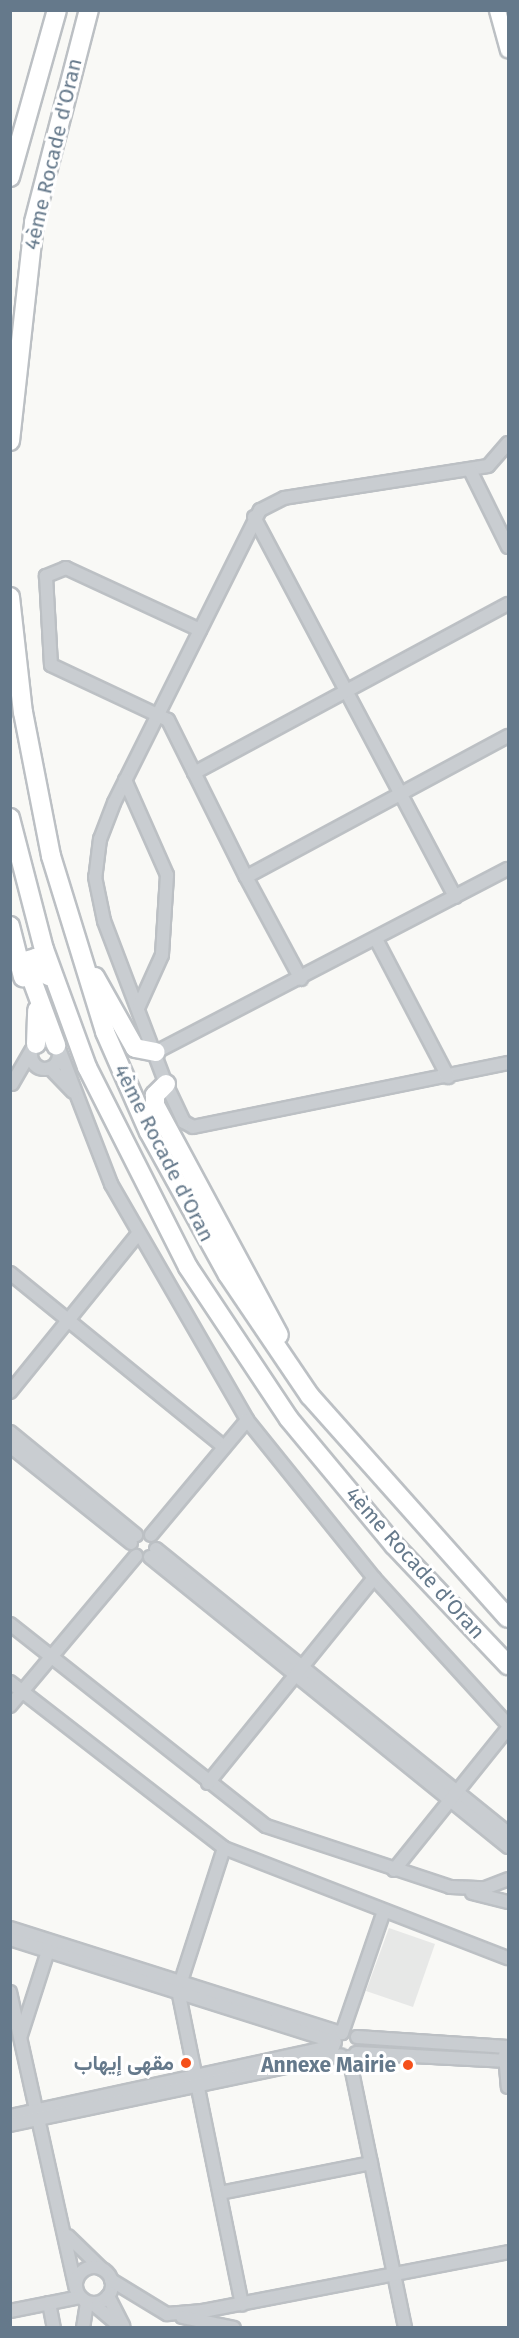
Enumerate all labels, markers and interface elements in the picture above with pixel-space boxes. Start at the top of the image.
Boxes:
street label: 4ème Rocade d'Oran [19,56,87,252]
street label: 4ème Rocade d'Oran [108,1060,220,1246]
street label: 4ème Rocade d'Oran [340,1482,490,1644]
place label: مقهى إيهاب [74,2050,174,2076]
place label: Annexe Mairie [261,2052,396,2078]
marker: مقهى إيهاب [179,2056,193,2070]
marker: Annexe Mairie [401,2058,415,2072]

